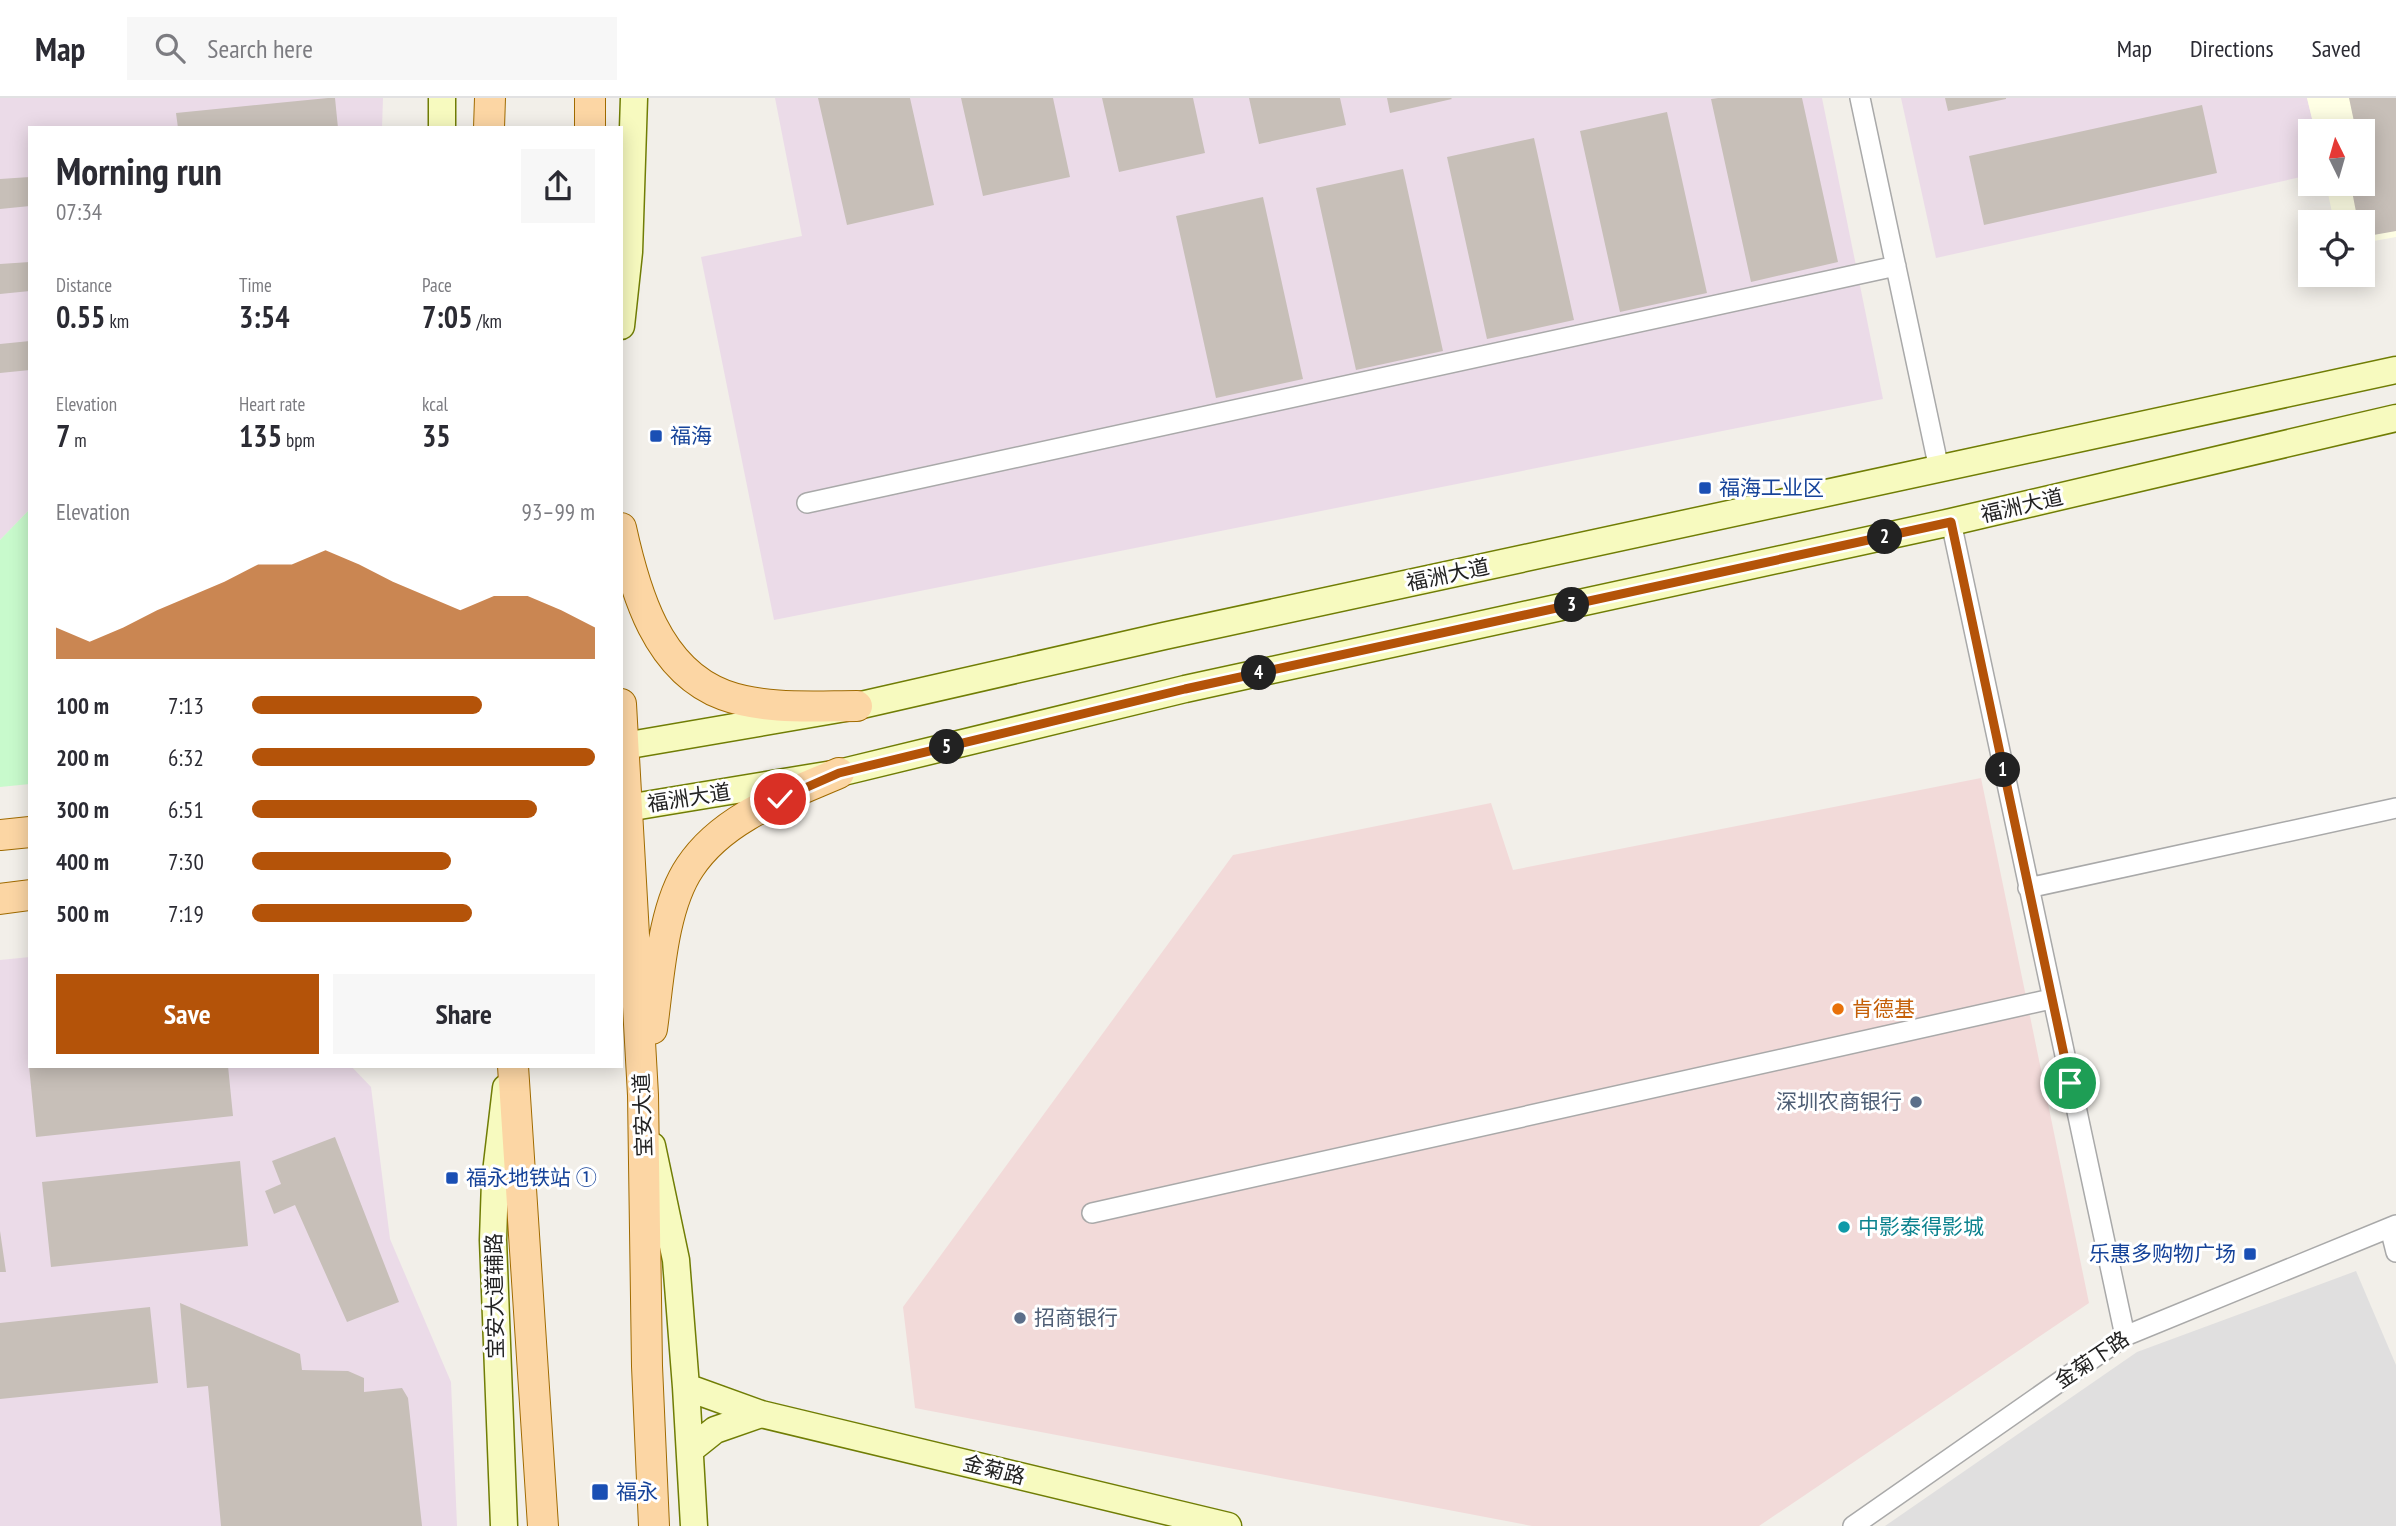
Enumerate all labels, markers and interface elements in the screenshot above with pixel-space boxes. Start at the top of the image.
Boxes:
search box [127,17,617,80]
text: Map [35,27,85,70]
icon: search [151,29,189,67]
text: Search here [207,32,313,65]
text: Map [2117,33,2152,64]
text: Directions [2190,33,2274,64]
text: Saved [2312,33,2361,64]
north arrow [2298,119,2375,196]
map controls [2298,119,2375,287]
text: Morning run [56,146,222,195]
button: share [521,149,595,223]
text: 07:34 [56,197,102,226]
button: locate [2298,210,2375,287]
text: Distance [56,273,112,297]
text: Time [239,273,272,297]
text: Pace [422,273,452,297]
text: 0.55 [56,297,105,336]
text: 3:54 [239,297,290,336]
text: 7:05 [422,297,473,336]
text: km [105,309,129,333]
text: /km [473,309,502,333]
text: Elevation [56,392,117,416]
text: Heart rate [239,392,305,416]
text: kcal [422,392,448,416]
text: 7 [56,416,70,455]
text: 135 [239,416,282,455]
text: 35 [422,416,451,455]
place label: 福海 [670,422,712,449]
text: m [70,428,87,452]
text: bpm [282,428,315,452]
marker: 福海 [648,428,664,444]
place label: 福海工业区 [1719,474,1824,501]
marker: 福海工业区 [1697,480,1713,496]
street label: 福洲大道 [1978,483,2066,528]
text: Elevation [56,497,130,526]
text: 93–99 m [522,497,595,526]
pin: 2 [1868,520,1902,555]
text: 2 [1880,524,1889,548]
street label: 福洲大道 [1404,553,1492,596]
pin: 3 [1554,588,1590,622]
text: 3 [1567,592,1576,616]
pin: 4 [1242,656,1276,690]
text: 4 [1254,660,1263,684]
text: 100 m [56,691,109,720]
text: 7:13 [168,691,204,720]
pin: 5 [930,730,964,764]
text: 5 [942,734,951,758]
text: 200 m [56,743,109,772]
text: 6:32 [168,743,204,772]
pin: 1 [1986,752,2021,788]
text: 1 [1998,757,2007,781]
pin [750,769,810,829]
street label: 福洲大道 [645,778,733,817]
icon: check [761,780,799,818]
text: 300 m [56,795,109,824]
text: 6:51 [168,795,204,824]
text: 400 m [56,847,109,876]
text: 7:30 [168,847,204,876]
text: 500 m [56,899,109,928]
text: 7:19 [168,899,204,928]
button: Save [56,974,319,1054]
button: Share [333,974,595,1054]
place label: 肯德基 [1852,995,1915,1022]
marker: 肯德基 [1830,1001,1846,1017]
pin [2040,1053,2100,1113]
icon: arrive [2051,1064,2089,1102]
street label: 宝安大道 [628,1073,657,1157]
place label: 深圳农商银行 [1776,1088,1902,1115]
marker: 深圳农商银行 [1908,1094,1924,1110]
place label: 福永地铁站 ① [466,1164,596,1191]
marker: 福永地铁站 ① [444,1170,460,1186]
place label: 中影泰得影城 [1858,1213,1984,1240]
marker: 中影泰得影城 [1836,1219,1852,1235]
street label: 宝安大道辅路 [480,1233,509,1359]
place label: 乐惠多购物广场 [2089,1240,2236,1267]
marker: 乐惠多购物广场 [2242,1246,2258,1262]
place label: 招商银行 [1034,1304,1118,1331]
marker: 招商银行 [1012,1310,1028,1326]
street label: 金菊下路 [2049,1325,2134,1394]
street label: 金菊路 [960,1449,1028,1490]
place label: 福永 [616,1478,658,1505]
marker: 福永 [590,1482,610,1502]

